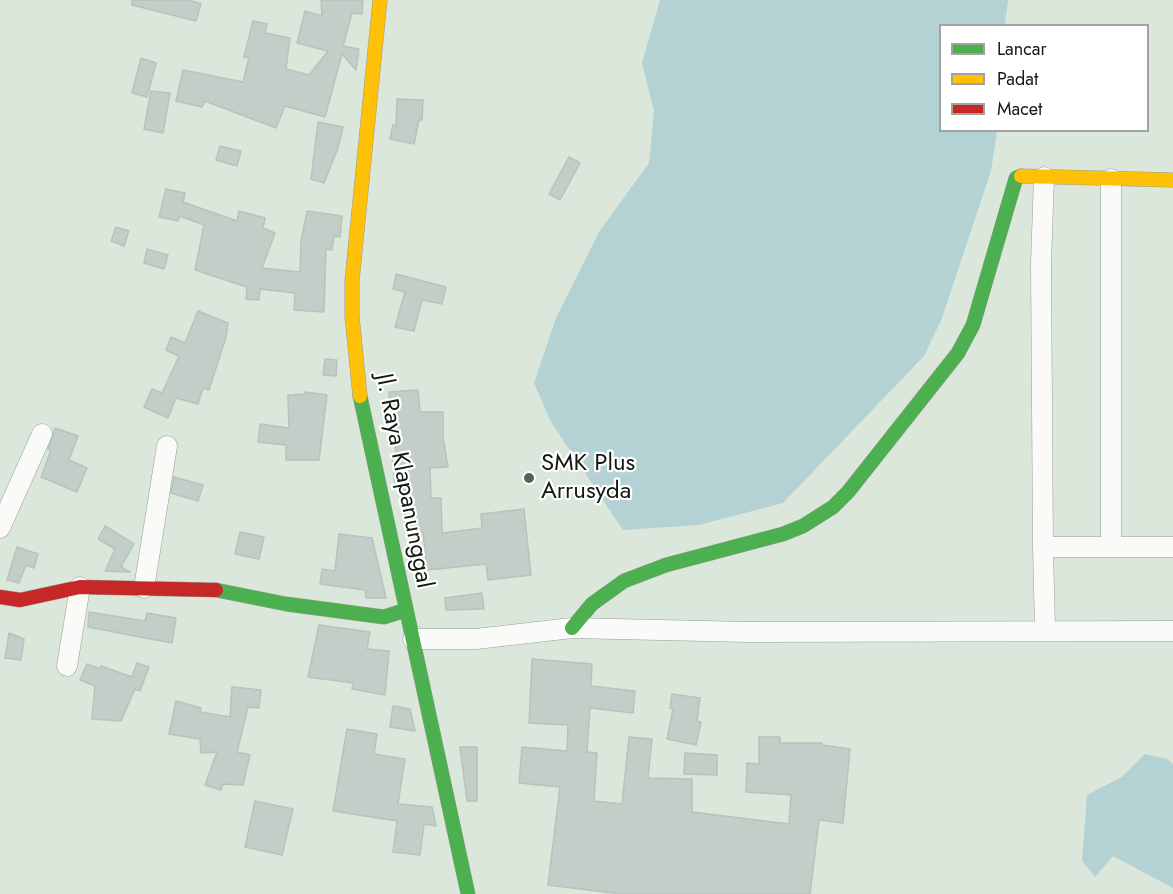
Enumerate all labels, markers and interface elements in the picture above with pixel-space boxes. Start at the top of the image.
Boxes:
legend [939,24,1149,132]
text: Lancar [997,36,1047,62]
text: Padat [997,66,1038,92]
text: Macet [997,96,1042,122]
street label: Jl. Raya Klapanunggal [368,371,438,591]
place label: SMK Plus Arrusyda [541,450,635,506]
marker: SMK Plus Arrusyda [522,471,536,485]

